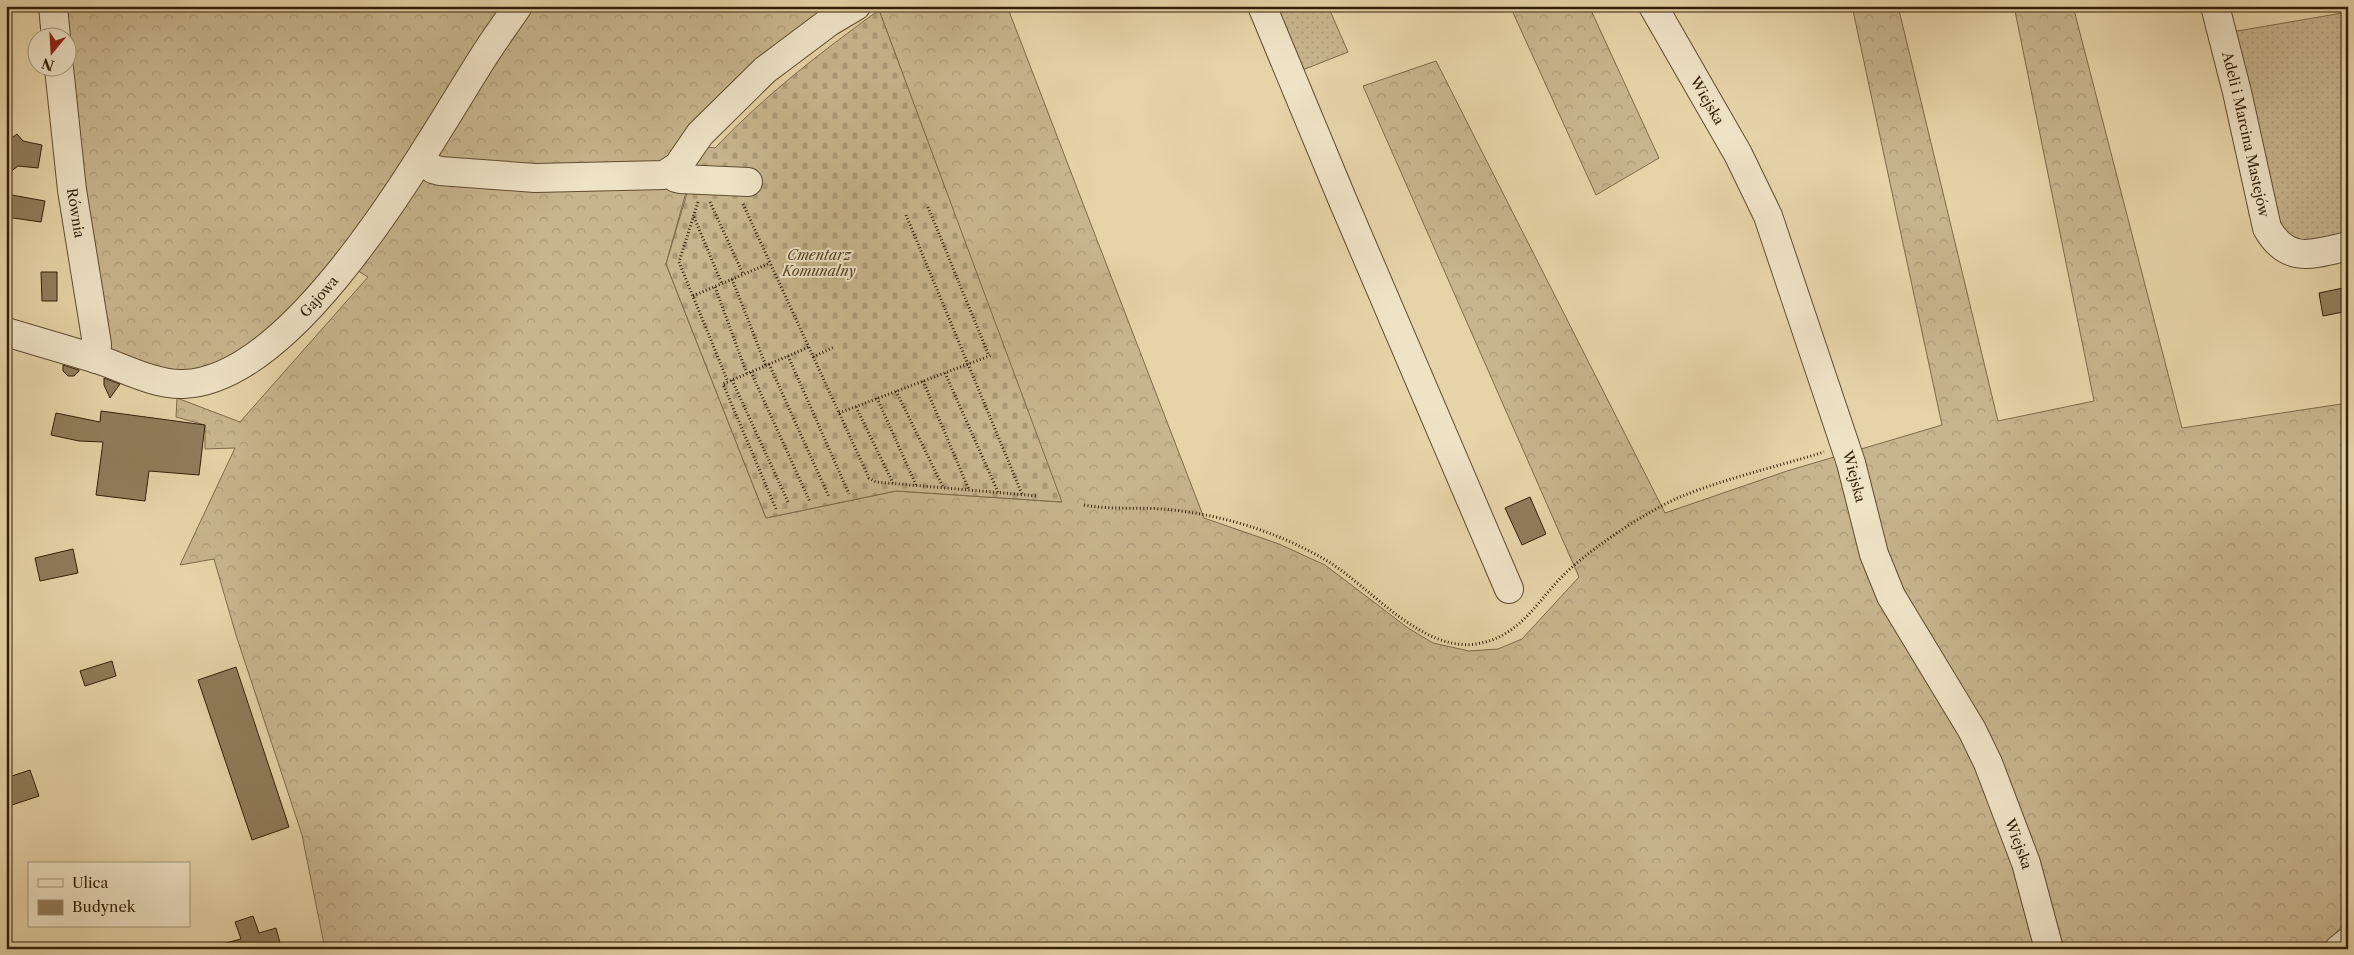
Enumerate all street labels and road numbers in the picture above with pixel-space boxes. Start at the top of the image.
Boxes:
street label: Adeli i Marcina Mastejów [2218,49,2273,219]
street label: Wiejska [1686,72,1729,128]
street label: Równia [63,187,89,240]
street label: Gajowa [296,272,343,321]
street label: Wiejska [1838,447,1870,505]
street label: Wiejska [2001,815,2036,872]

